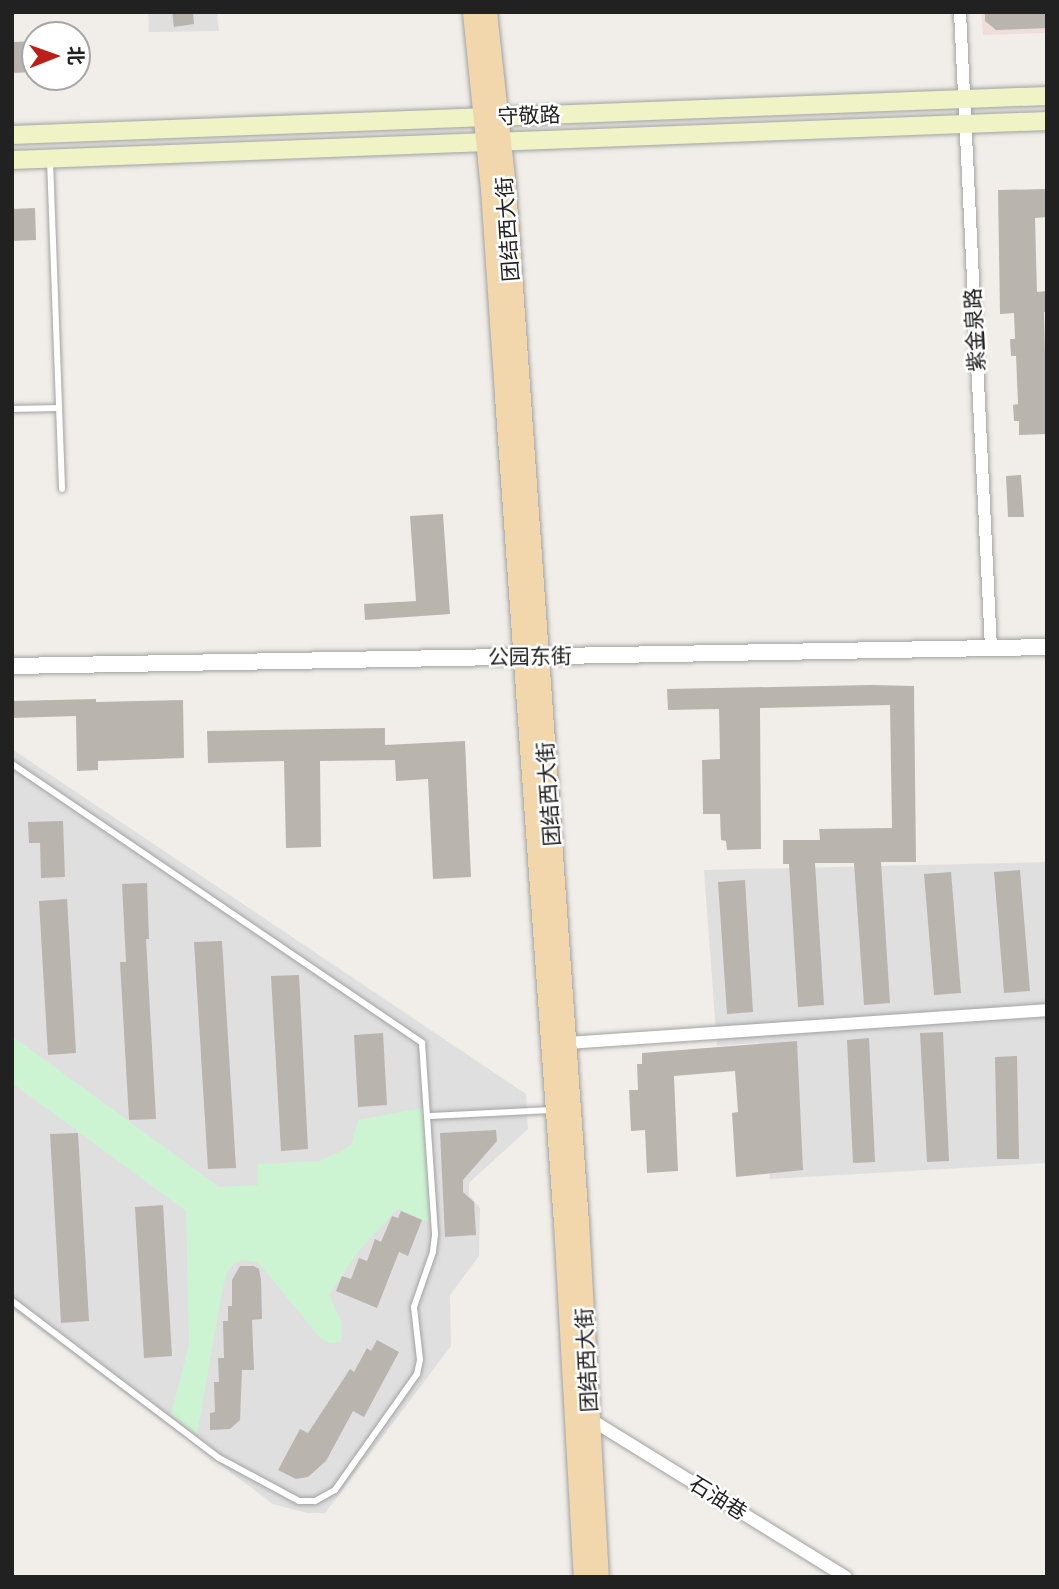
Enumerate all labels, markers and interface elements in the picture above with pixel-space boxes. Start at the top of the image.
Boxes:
north arrow [21,21,91,91]
text: 北 [64,46,87,65]
street label: 守敬路 [497,102,561,130]
street label: 团结西大街 [492,176,524,282]
street label: 紫金泉路 [960,287,990,373]
street label: 公园东街 [488,644,572,670]
street label: 团结西大街 [533,741,565,847]
street label: 团结西大街 [572,1307,602,1413]
street label: 石油巷 [685,1471,751,1525]

